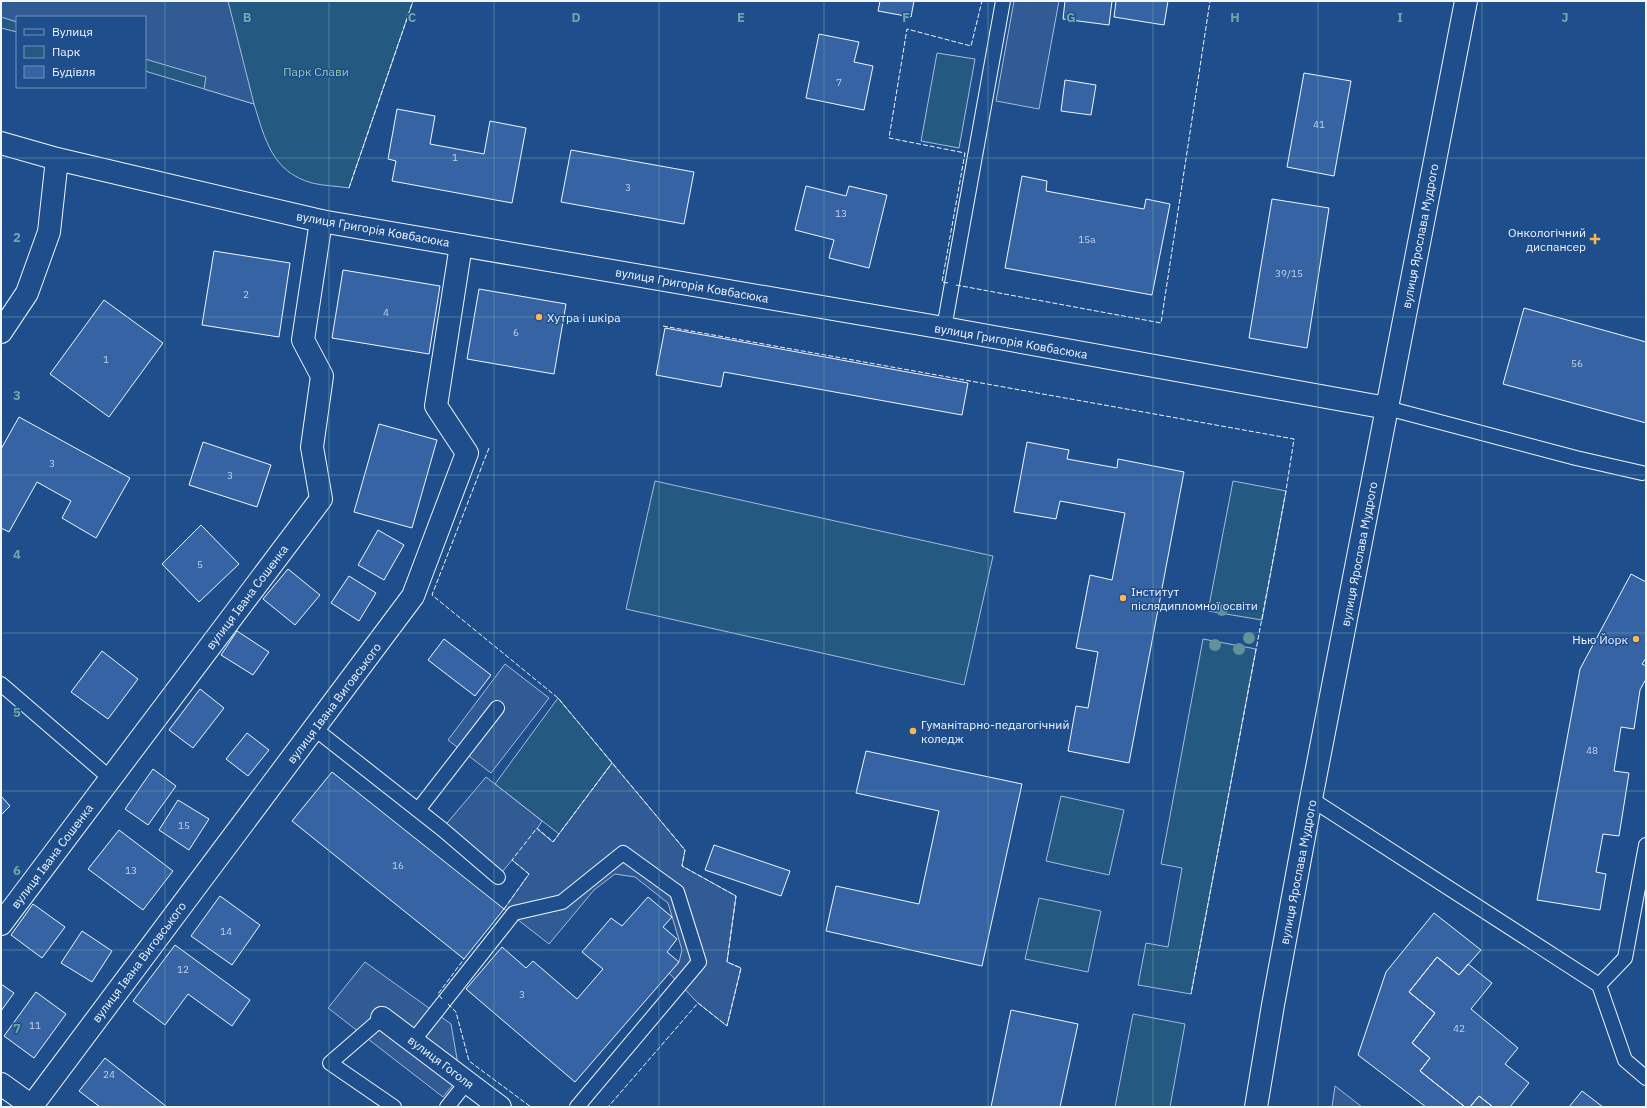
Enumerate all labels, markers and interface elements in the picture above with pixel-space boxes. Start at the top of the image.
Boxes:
text: B [243,9,252,26]
text: C [408,9,417,26]
text: D [571,9,581,26]
text: E [737,9,745,26]
text: F [902,9,910,26]
text: G [1066,9,1076,26]
text: H [1230,9,1240,26]
text: I [1397,9,1403,26]
text: J [1561,9,1569,26]
legend [16,16,146,88]
text: Вулиця [52,24,93,39]
text: Парк [52,44,81,59]
text: Будівля [52,64,95,79]
park label: Парк Слави [283,64,349,79]
house number: 7 [836,76,842,89]
house number: 41 [1313,118,1325,131]
house number: 1 [452,151,458,164]
street label: вулиця Ярослава Мудрого [1399,162,1441,310]
house number: 3 [625,181,631,194]
house number: 13 [835,207,847,220]
street label: вулиця Григорія Ковбасюка [295,208,451,250]
place label: Онкологічний диспансер [1508,225,1586,254]
text: 2 [13,229,21,246]
house number: 15а [1078,233,1096,246]
marker: Онкологічний диспансер [1589,233,1601,245]
street label: вулиця Григорія Ковбасюка [614,264,770,306]
house number: 39/15 [1275,267,1303,280]
house number: 2 [243,288,249,301]
house number: 4 [383,306,389,319]
place label: Хутра і шкіра [547,310,621,325]
marker: Хутра і шкіра [534,312,544,322]
street label: вулиця Григорія Ковбасюка [933,320,1089,362]
house number: 6 [513,326,519,339]
house number: 1 [103,353,109,366]
house number: 56 [1571,357,1583,370]
text: 3 [13,387,21,404]
house number: 3 [49,457,55,470]
house number: 3 [227,469,233,482]
street label: вулиця Ярослава Мудрого [1338,480,1380,628]
street label: вулиця Івана Сошенка [203,541,292,652]
text: 4 [13,546,21,563]
house number: 5 [197,558,203,571]
place label: Інститут післядипломної освіти [1131,584,1258,613]
marker: Інститут післядипломної освіти [1118,593,1128,603]
place label: Нью Йорк [1572,632,1628,647]
marker: Нью Йорк [1631,634,1641,644]
street label: вулиця Івана Виговського [284,639,384,766]
text: 5 [13,704,21,721]
place label: Гуманітарно-педагогічний коледж [921,717,1069,746]
marker: Гуманітарно-педагогічний коледж [908,726,918,736]
house number: 48 [1586,744,1598,757]
street label: вулиця Ярослава Мудрого [1277,798,1319,946]
street label: вулиця Івана Сошенка [8,800,97,911]
house number: 15 [178,819,190,832]
house number: 16 [392,859,404,872]
text: 6 [13,862,21,879]
house number: 13 [125,864,137,877]
street label: вулиця Івана Виговського [89,898,189,1025]
house number: 14 [220,925,232,938]
house number: 12 [177,963,189,976]
house number: 3 [519,988,525,1001]
house number: 11 [29,1019,41,1032]
text: 7 [13,1020,21,1037]
house number: 42 [1453,1022,1465,1035]
street label: вулиця Гоголя [405,1032,477,1092]
house number: 24 [103,1068,115,1081]

